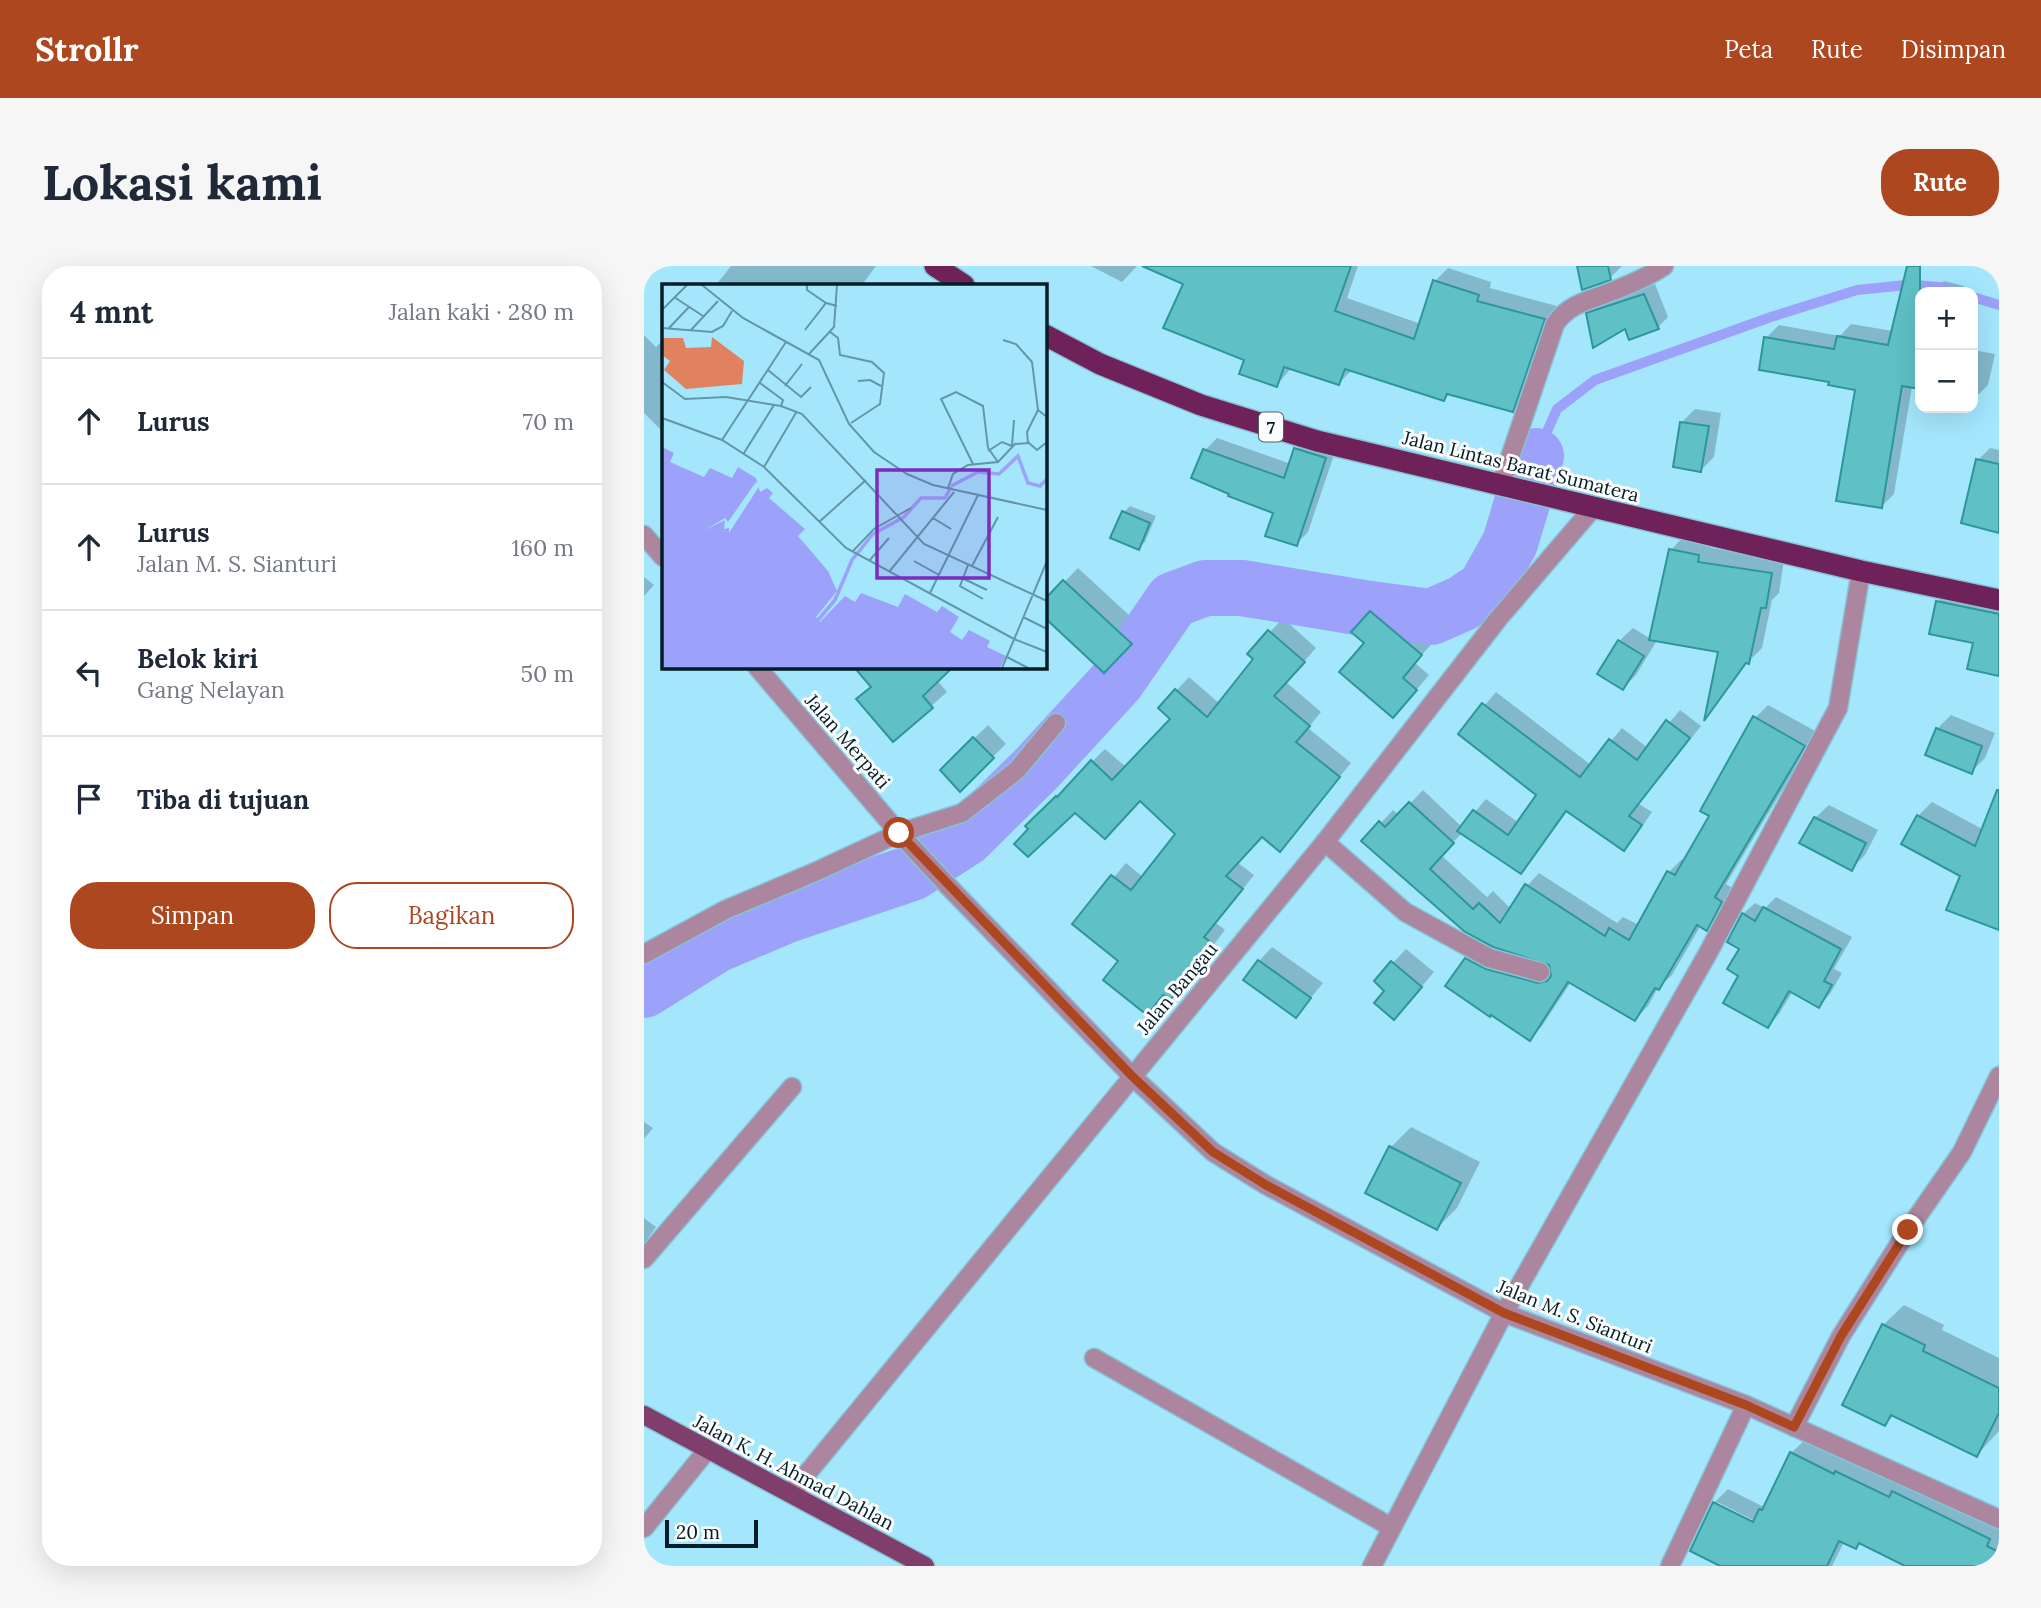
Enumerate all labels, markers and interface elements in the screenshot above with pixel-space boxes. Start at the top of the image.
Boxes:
text: Strollr [35,28,139,70]
text: Peta [1724,34,1773,65]
text: Rute [1811,34,1863,65]
text: Disimpan [1901,34,2006,65]
button: Rute [1881,149,1999,216]
text: Lokasi kami [42,151,322,213]
inset map [662,284,1046,668]
map controls [1915,287,1978,413]
button: + [1915,287,1978,350]
text: 4 mnt [70,293,153,331]
text: Jalan kaki · 280 m [389,297,574,326]
button: − [1915,350,1978,413]
icon: ahead [70,402,108,440]
text: Lurus [137,405,210,438]
text: 70 m [523,407,574,436]
road number: 7 [1259,412,1283,442]
street label: Jalan Lintas Barat Sumatera [1399,425,1642,507]
text: Lurus [137,516,210,549]
icon: ahead [70,528,108,566]
text: 160 m [511,533,574,562]
text: Jalan M. S. Sianturi [137,549,337,578]
text: Belok kiri [137,642,258,675]
icon: left [70,654,108,692]
text: 50 m [521,659,574,688]
text: Gang Nelayan [137,675,285,704]
street label: Jalan Merpati [800,688,896,793]
icon: arrive [70,780,108,818]
text: Tiba di tujuan [137,783,309,816]
route start [883,817,914,848]
button: Simpan [70,882,315,949]
button: Bagikan [329,882,574,949]
street label: Jalan Bangau [1131,937,1222,1040]
route end [1892,1214,1923,1245]
street label: Jalan M. S. Sianturi [1493,1274,1656,1358]
street label: Jalan K. H. Ahmad Dahlan [689,1408,898,1535]
scale bar [665,1517,758,1549]
text: 20 m [676,1520,720,1544]

